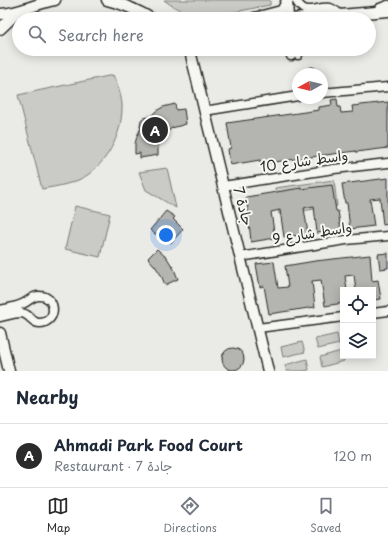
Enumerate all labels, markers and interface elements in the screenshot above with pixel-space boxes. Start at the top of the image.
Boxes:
search box [12,12,376,56]
icon: search [26,23,48,45]
text: Search here [58,23,144,46]
north arrow [292,68,328,104]
pin: A [142,115,168,145]
street label: واسط شارع 10 [259,144,349,177]
street label: جادة 7 [228,184,258,228]
street label: واسط شارع 9 [271,216,353,249]
your location [156,225,176,245]
map controls [340,287,376,359]
button: locate [340,287,376,323]
button: layers [340,323,376,359]
text: Nearby [16,384,78,410]
text: Ahmadi Park Food Court [54,433,243,456]
text: A [24,446,34,465]
text: 120 m [333,446,372,465]
text: Restaurant · جادة 7 [54,456,172,475]
tab: Map [47,495,70,536]
tab: Directions [163,495,217,536]
tab: Saved [310,495,341,536]

